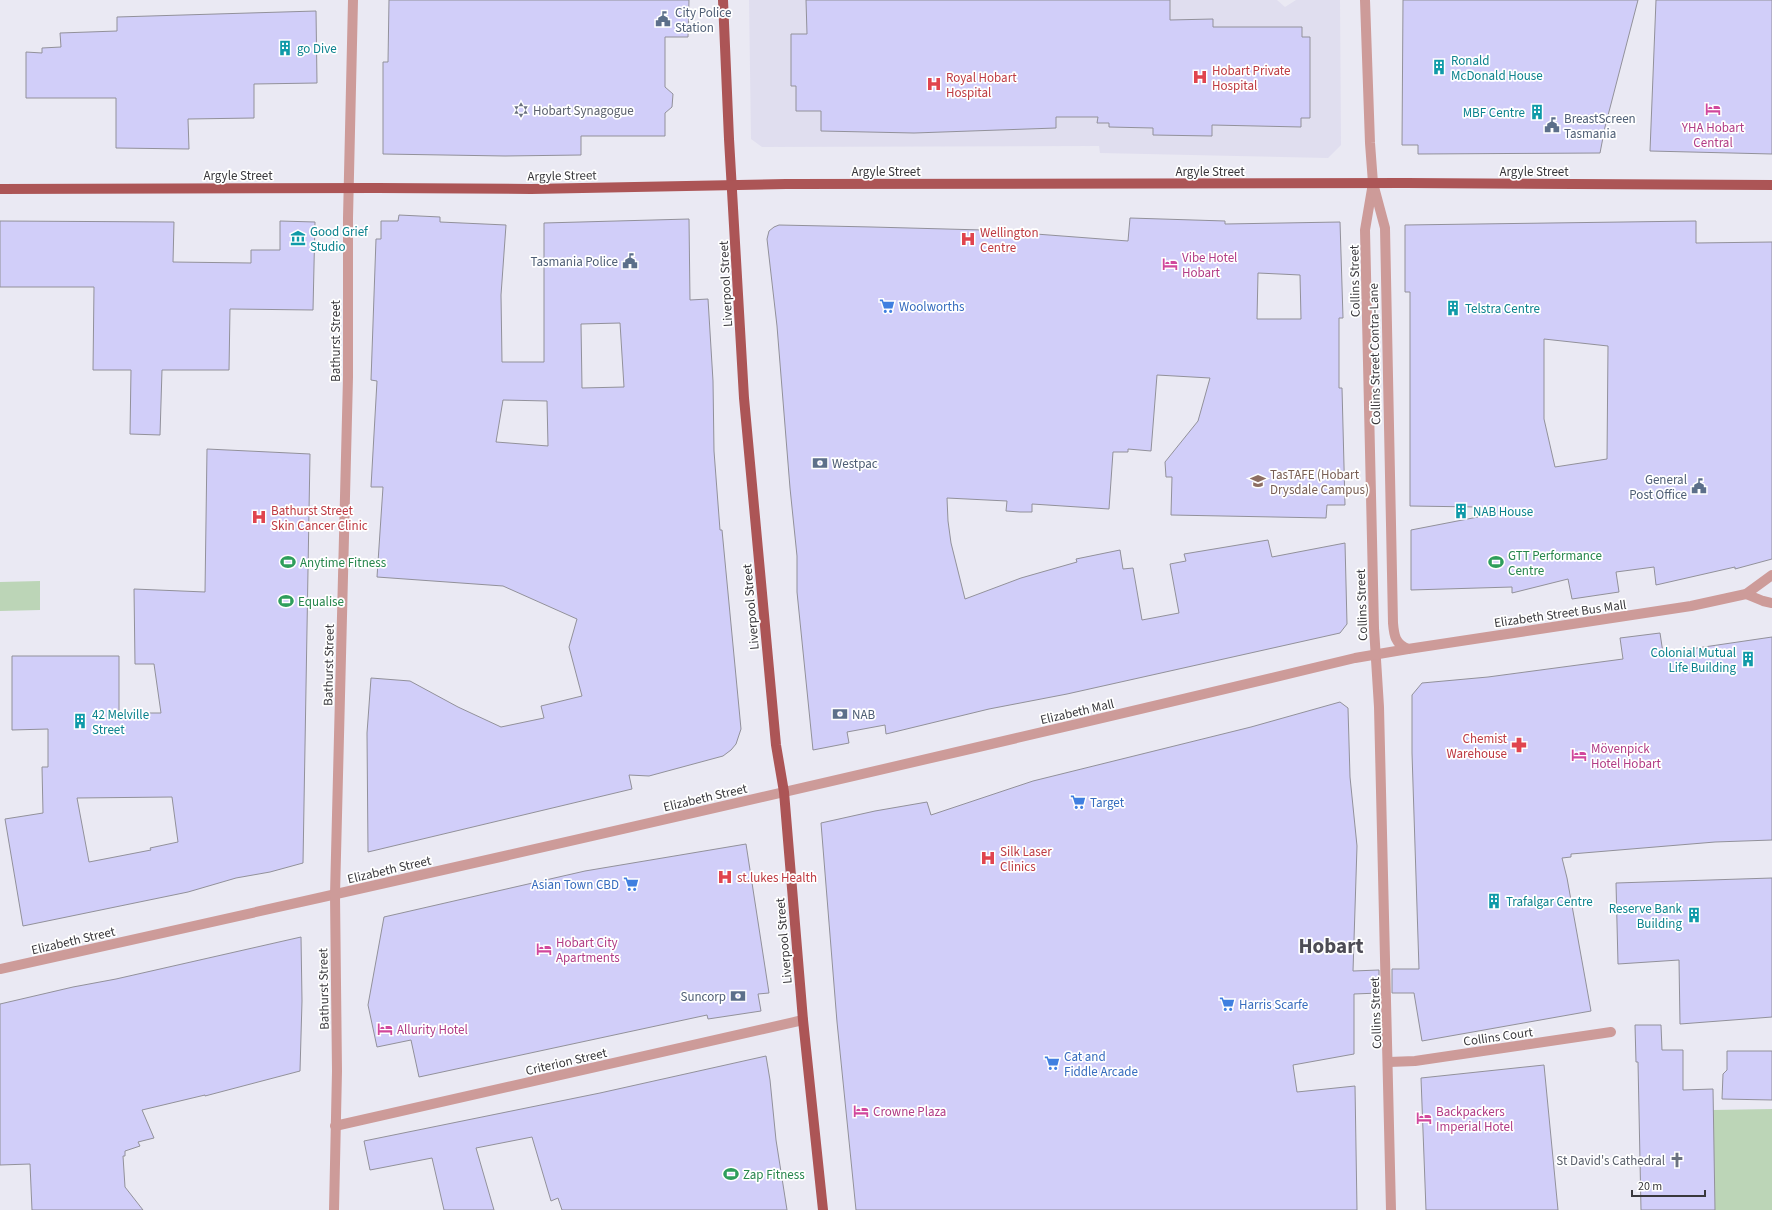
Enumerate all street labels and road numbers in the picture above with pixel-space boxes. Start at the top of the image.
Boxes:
street label: Argyle Street [851,163,921,181]
street label: Argyle Street [1175,163,1245,181]
street label: Argyle Street [1499,163,1569,181]
street label: Argyle Street [527,166,597,186]
street label: Argyle Street [203,167,273,185]
street label: Liverpool Street [715,240,737,328]
street label: Collins Street [1345,244,1365,317]
street label: Collins Street Contra-Lane [1365,283,1385,425]
street label: Bathurst Street [327,300,345,382]
street label: Liverpool Street [738,563,764,651]
street label: Collins Street [1352,568,1372,641]
street label: Elizabeth Street Bus Mall [1493,596,1627,632]
street label: Bathurst Street [319,623,339,706]
street label: Elizabeth Mall [1038,695,1116,729]
street label: Elizabeth Street [662,779,749,816]
street label: Elizabeth Street [346,851,433,888]
street label: Liverpool Street [771,897,797,985]
street label: Elizabeth Street [30,922,117,959]
street label: Bathurst Street [314,947,334,1030]
street label: Collins Street [1366,976,1386,1049]
street label: Collins Court [1462,1023,1535,1051]
street label: Criterion Street [524,1044,609,1080]

